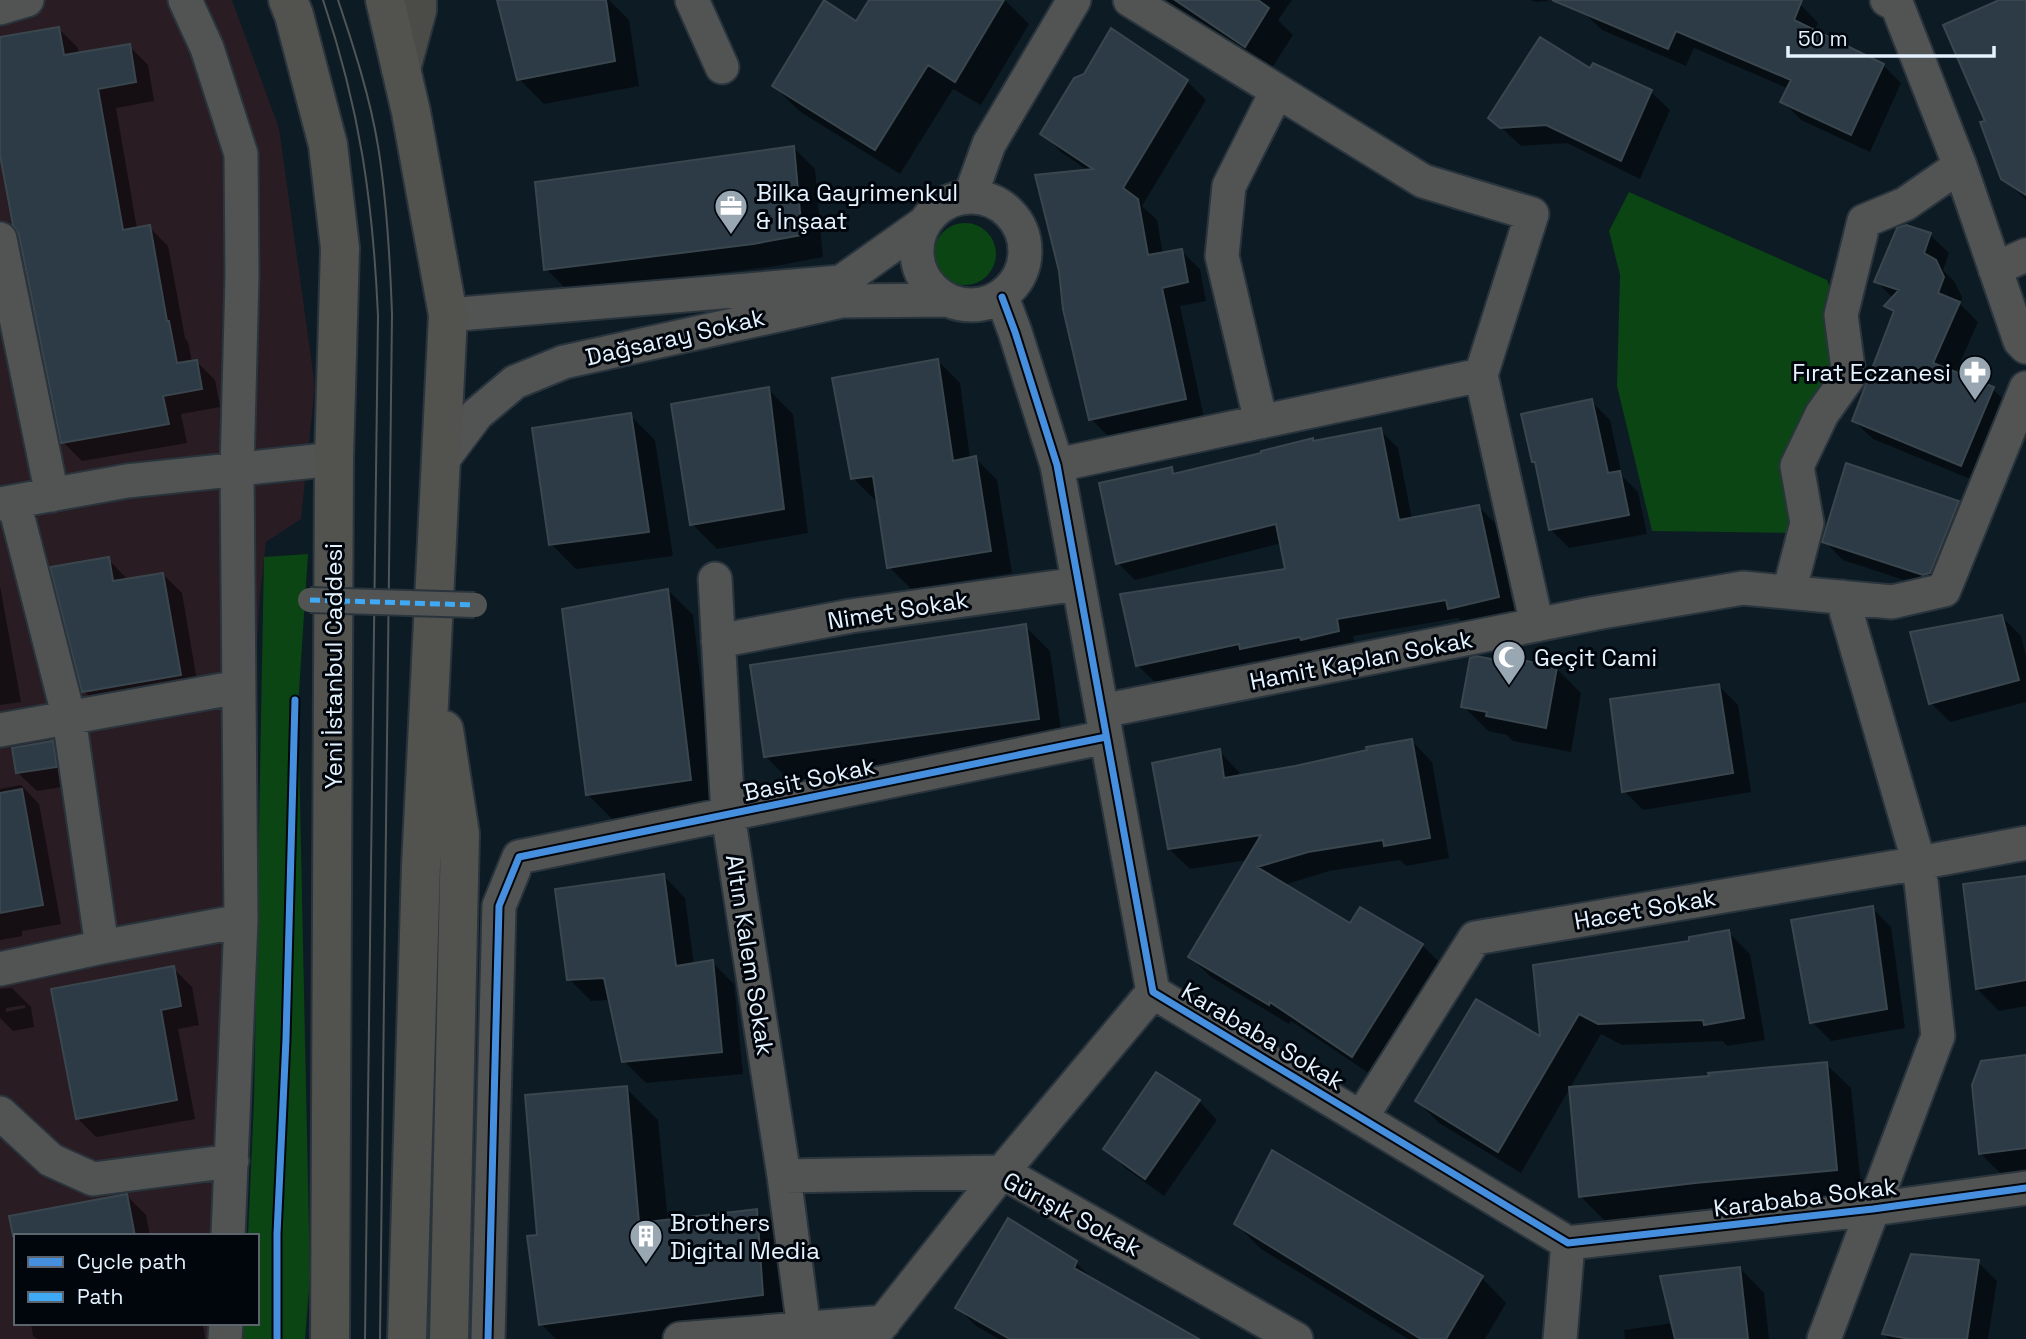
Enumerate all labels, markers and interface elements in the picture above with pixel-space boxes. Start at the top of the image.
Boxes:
scale bar [1788,14,1994,58]
text: 50 m [1798,25,1848,52]
place label: Bilka Gayrimenkul & İnşaat [756,177,958,236]
office icon: Bilka Gayrimenkul & İnşaat [712,187,750,236]
street label: Dağsaray Sokak [582,301,768,373]
pharmacy icon: Fırat Eczanesi [1956,353,1994,402]
place label: Fırat Eczanesi [1792,357,1951,388]
street label: Yeni İstanbul Caddesi [318,543,349,789]
street label: Nimet Sokak [825,584,971,636]
street label: Hamit Kaplan Sokak [1247,623,1475,697]
mosque icon: Geçit Cami [1490,638,1528,687]
place label: Geçit Cami [1534,642,1657,673]
street label: Basit Sokak [740,750,878,808]
street label: Altın Kalem Sokak [719,852,781,1058]
street label: Hacet Sokak [1572,881,1718,937]
street label: Karababa Sokak [1176,975,1350,1097]
street label: Gürışık Sokak [998,1165,1146,1263]
street label: Karababa Sokak [1712,1170,1899,1224]
place label: Brothers Digital Media [670,1207,820,1266]
building icon: Brothers Digital Media [627,1217,665,1266]
legend [14,1234,259,1325]
text: Cycle path [77,1248,186,1275]
text: Path [77,1283,123,1310]

